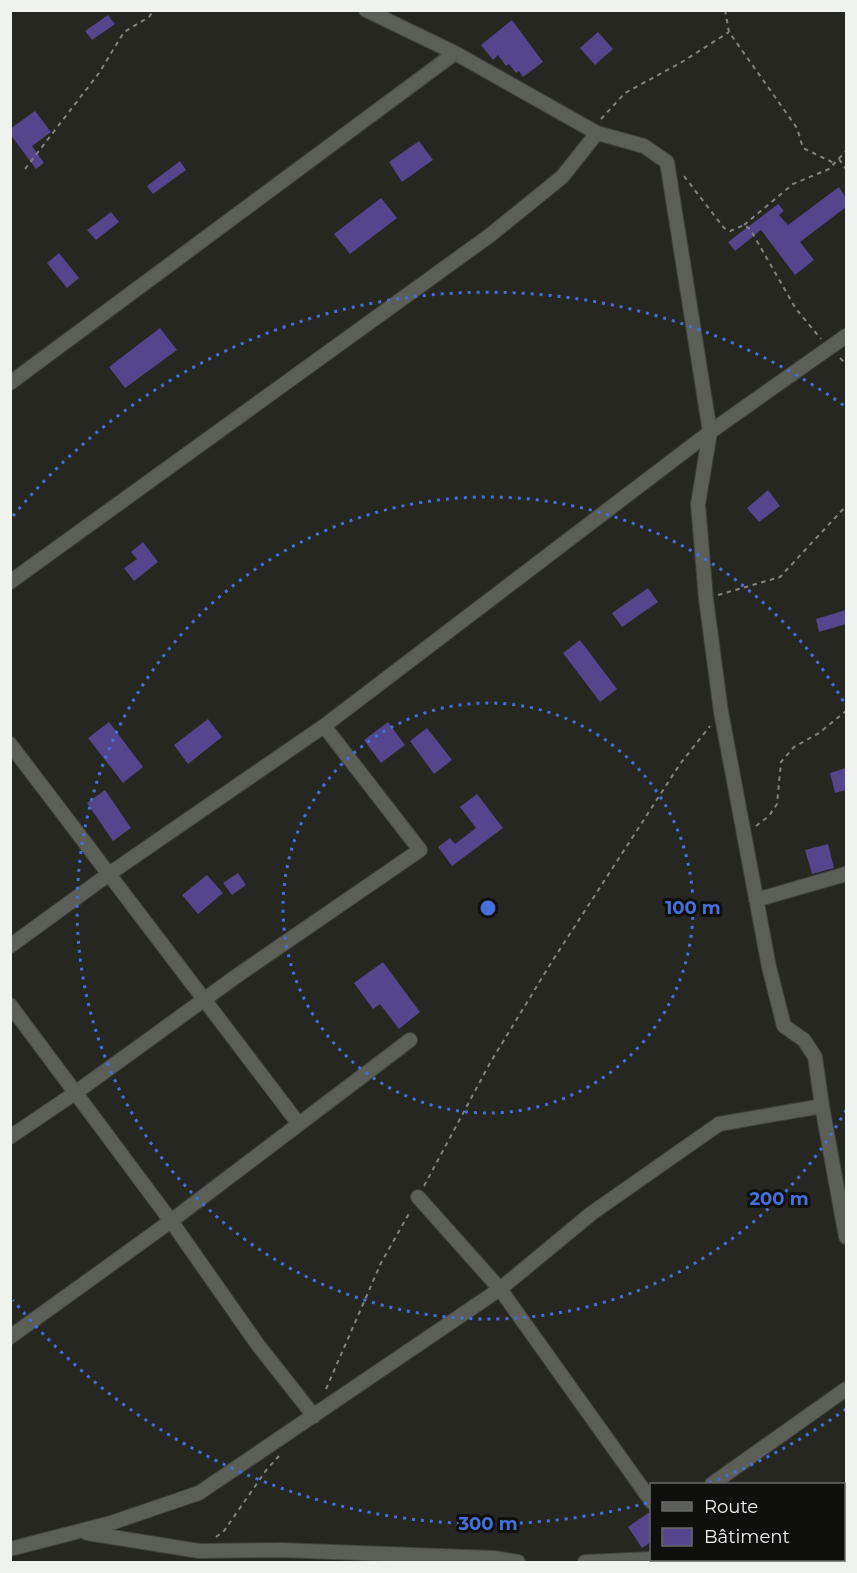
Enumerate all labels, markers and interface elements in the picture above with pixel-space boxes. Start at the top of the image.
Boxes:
text: 100 m [665,897,721,919]
centre of rings [478,898,498,918]
text: 200 m [749,1188,809,1210]
legend [650,1483,845,1561]
text: Route [704,1496,758,1518]
text: 300 m [457,1513,518,1535]
text: Bâtiment [704,1526,790,1548]

